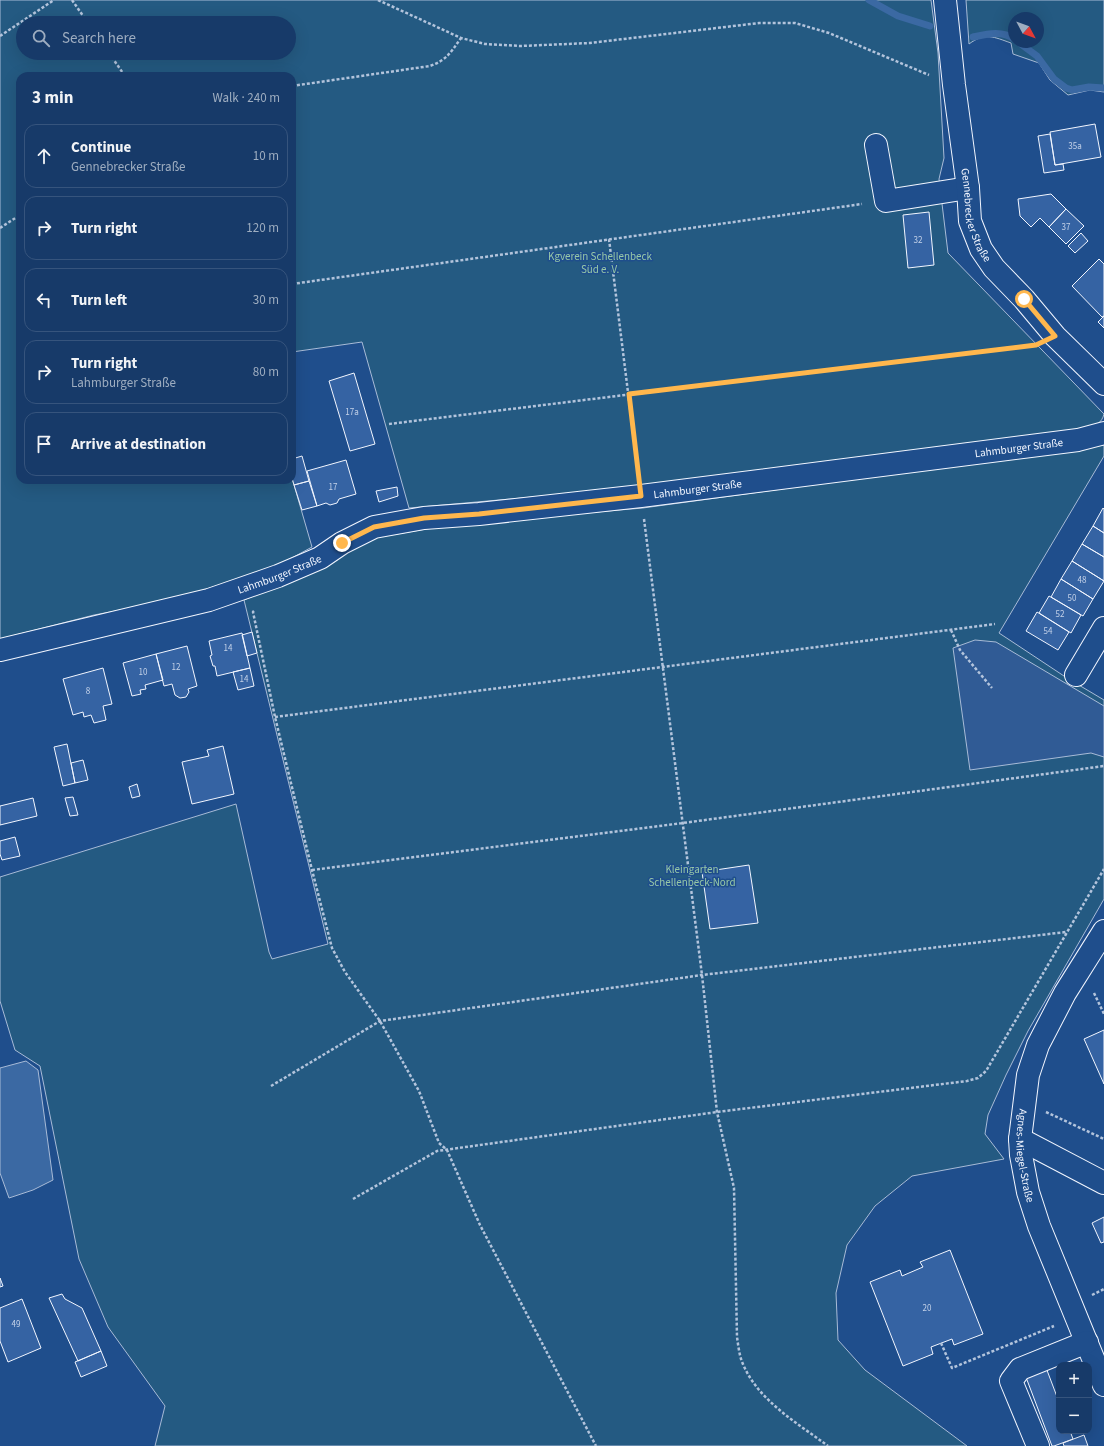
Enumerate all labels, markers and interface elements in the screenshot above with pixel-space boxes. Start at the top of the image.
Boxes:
north arrow [1008,12,1044,48]
search box [16,16,296,60]
icon: search [30,27,52,49]
text: Search here [62,28,136,49]
text: 3 min [32,86,73,110]
text: Walk · 240 m [212,89,280,107]
text: Continue [71,137,131,158]
house number: 35a [1068,140,1082,153]
icon: ahead [33,145,55,167]
text: 10 m [253,147,279,165]
text: Gennebrecker Straße [71,158,186,176]
street label: Gennebrecker Straße [957,167,995,266]
icon: right [33,217,55,239]
text: Turn right [71,218,137,239]
text: 120 m [246,219,279,237]
house number: 37 [1062,221,1071,234]
house number: 32 [914,234,923,247]
park label: Kgverein Schellenbeck Süd e. V. [548,249,653,277]
icon: left [33,289,55,311]
text: Turn left [71,290,127,311]
route start [1015,290,1033,308]
text: 30 m [253,291,279,309]
text: Turn right [71,353,137,374]
icon: right [33,361,55,383]
text: 80 m [253,363,279,381]
text: Lahmburger Straße [71,374,176,392]
house number: 17a [345,406,359,419]
icon: arrive [33,433,55,455]
text: Arrive at destination [71,434,206,455]
street label: Lahmburger Straße [974,435,1065,461]
street label: Lahmburger Straße [653,476,743,502]
house number: 17 [329,481,338,494]
route end [333,534,351,552]
street label: Lahmburger Straße [236,551,324,597]
house number: 48 [1078,574,1087,587]
house number: 50 [1068,592,1077,605]
house number: 52 [1056,608,1065,621]
house number: 54 [1044,625,1053,638]
house number: 14 [224,642,233,655]
house number: 12 [172,661,181,674]
house number: 10 [139,666,148,679]
house number: 14 [240,673,249,686]
house number: 8 [86,685,91,698]
park label: Kleingarten Schellenbeck-Nord [648,862,736,890]
street label: Agnes-Miegel-Straße [1012,1108,1038,1205]
house number: 20 [923,1302,932,1315]
house number: 49 [12,1318,21,1331]
map controls [1056,1362,1092,1434]
button: + [1056,1362,1092,1398]
button: − [1056,1398,1092,1434]

